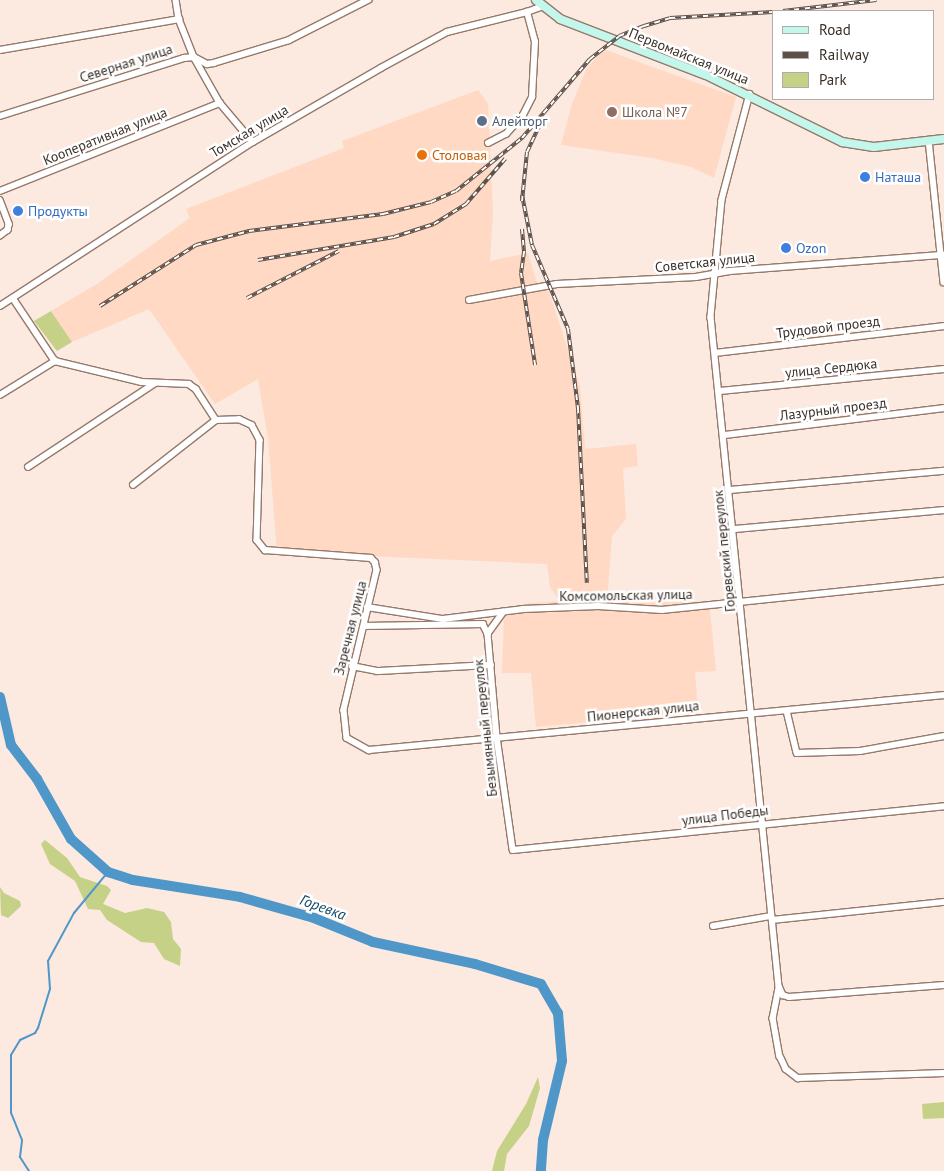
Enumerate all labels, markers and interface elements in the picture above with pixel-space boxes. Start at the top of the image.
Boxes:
legend [772,10,934,100]
text: Road [819,20,851,39]
street label: Первомайская улица [627,24,751,88]
street label: Северная улица [77,40,175,86]
text: Railway [819,45,869,64]
text: Park [819,70,847,89]
street label: Томская улица [207,101,291,161]
street label: Кооперативная улица [40,103,170,169]
place label: Школа №7 [622,104,688,120]
marker: Школа №7 [606,106,618,118]
place label: Алейторг [492,113,547,129]
marker: Алейторг [476,115,488,127]
place label: Столовая [432,147,487,163]
marker: Столовая [416,149,428,161]
place label: Наташа [875,169,921,185]
marker: Наташа [859,171,871,183]
place label: Продукты [28,203,88,219]
marker: Продукты [12,205,24,217]
place label: Ozon [796,240,826,256]
marker: Ozon [780,242,792,254]
street label: Советская улица [654,248,756,276]
street label: Трудовой проезд [775,312,881,342]
street label: улица Сердюка [784,355,878,381]
street label: Лазурный проезд [779,394,887,424]
street label: Горевский переулок [709,489,739,613]
street label: Заречная улица [330,579,370,677]
street label: Комсомольская улица [559,585,693,605]
street label: Безымянный переулок [469,658,501,798]
street label: Пионерская улица [586,697,700,725]
street label: улица Победы [681,801,769,829]
water label: Горевка [298,890,348,924]

